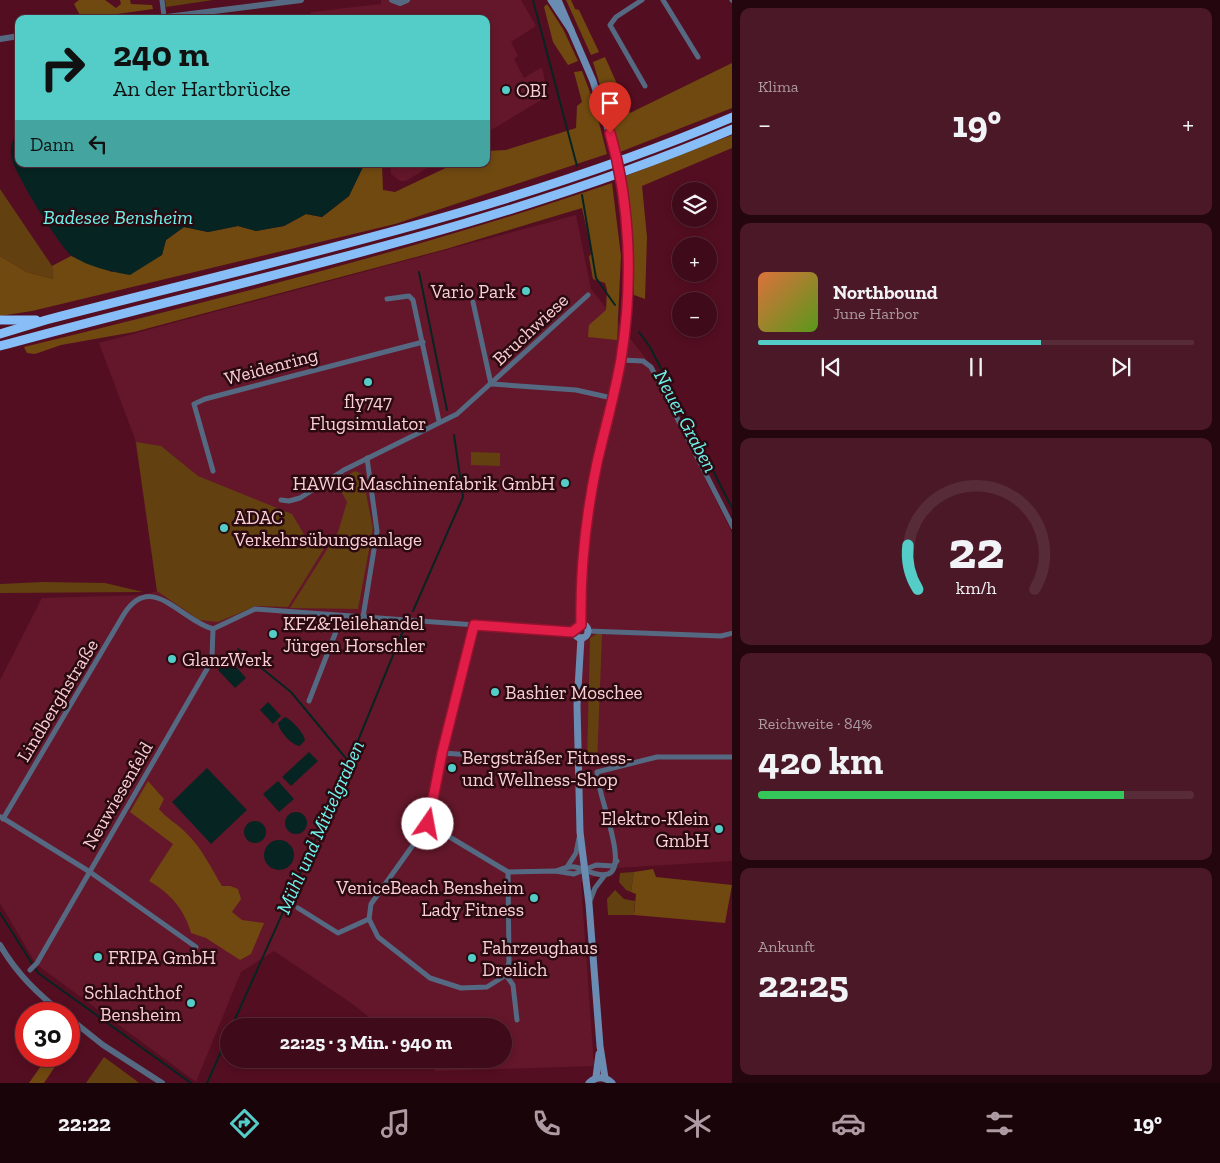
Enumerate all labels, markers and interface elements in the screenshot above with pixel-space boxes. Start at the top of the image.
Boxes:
text: 240 m [113,33,209,75]
icon: right [30,35,95,100]
text: An der Hartbrücke [113,75,291,102]
text: Klima [758,77,799,96]
place label: OBI [516,79,547,102]
pin [589,82,631,133]
marker: OBI [500,84,512,96]
icon: arrive [596,89,624,117]
text: 19° [952,101,1001,147]
text: − [758,108,771,141]
text: + [1182,108,1194,141]
icon: left [84,130,112,158]
text: Dann [30,133,74,156]
map controls [672,182,717,337]
button: layers [672,182,717,227]
water label: Badesee Bensheim [43,205,193,229]
button: + [672,237,717,282]
place label: Vario Park [430,280,516,303]
text: Northbound [833,281,938,304]
marker: Vario Park [520,285,532,297]
street label: Bruchwiese [488,288,573,370]
button: − [672,292,717,337]
text: June Harbor [833,304,919,323]
street label: Weidenring [222,343,321,390]
icon: previous [817,353,845,381]
icon: pause [962,353,990,381]
icon: next [1107,353,1135,381]
water label: Neuer Graben [649,366,723,476]
marker: fly747 Flugsimulator [362,376,374,388]
place label: fly747 Flugsimulator [310,390,426,435]
place label: HAWIG Maschinenfabrik GmbH [292,472,555,495]
marker: HAWIG Maschinenfabrik GmbH [559,477,571,489]
place label: ADAC Verkehrsübungsanlage [233,506,422,551]
text: 22 [948,519,1004,581]
marker: ADAC Verkehrsübungsanlage [218,522,230,534]
text: km/h [956,577,996,599]
place label: KFZ&Teilehandel Jürgen Horschler [283,612,426,657]
marker: KFZ&Teilehandel Jürgen Horschler [267,628,279,640]
street label: Lindberghstraße [12,635,103,766]
place label: GlanzWerk [182,648,272,671]
marker: GlanzWerk [166,653,178,665]
place label: Bashier Moschee [505,681,643,704]
marker: Bashier Moschee [489,686,501,698]
text: Reichweite · 84% [758,714,872,733]
water label: Mühl und Mittelgraben [271,736,369,918]
street label: Neuwiesenfeld [77,737,158,853]
text: 420 km [758,738,883,784]
place label: Bergsträßer Fitness- und Wellness-Shop [462,746,633,791]
marker: Bergsträßer Fitness- und Wellness-Shop [446,762,458,774]
position arrow [401,797,453,849]
place label: Elektro-Klein GmbH [601,807,709,852]
marker: Elektro-Klein GmbH [713,823,725,835]
place label: VeniceBeach Bensheim Lady Fitness [335,876,525,921]
marker: VeniceBeach Bensheim Lady Fitness [528,892,540,904]
place label: Fahrzeughaus Dreilich [482,936,598,981]
text: Ankunft [758,937,815,956]
place label: FRIPA GmbH [108,946,216,969]
marker: FRIPA GmbH [92,951,104,963]
marker: Fahrzeughaus Dreilich [466,952,478,964]
text: 22:25 [758,961,848,1007]
place label: Schlachthof Bensheim [84,981,183,1026]
marker: Schlachthof Bensheim [185,997,197,1009]
speed limit sign: 30 [15,1002,80,1067]
text: 22:25 · 3 Min. · 940 m [280,1031,452,1054]
icon: directions [227,1106,262,1141]
icon: music [378,1106,413,1141]
icon: phone [529,1106,564,1141]
icon: climate [680,1106,715,1141]
icon: car [831,1106,866,1141]
icon: filters [982,1106,1017,1141]
text: 22:22 [58,1110,111,1137]
text: 19° [1134,1110,1162,1137]

